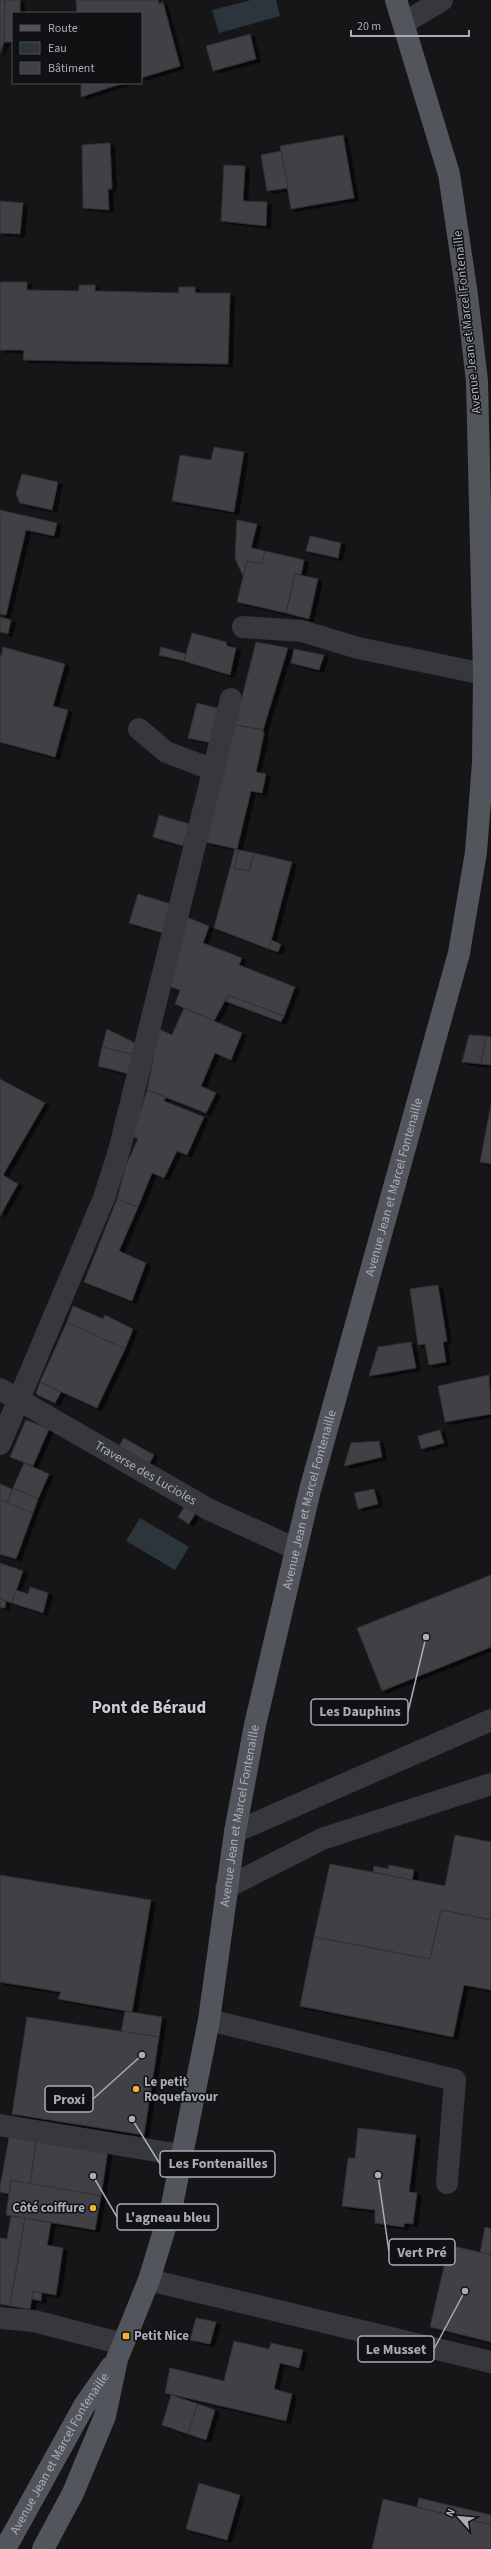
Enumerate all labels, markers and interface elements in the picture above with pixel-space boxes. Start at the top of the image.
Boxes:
legend [12,12,142,84]
scale bar [351,12,469,38]
text: 20 m [357,18,381,35]
text: Route [48,20,78,37]
text: Eau [48,40,67,57]
text: Bâtiment [48,60,94,77]
street label: Avenue Jean et Marcel Fontenaille [448,229,486,415]
street label: Avenue Jean et Marcel Fontenaille [361,1096,427,1278]
street label: Avenue Jean et Marcel Fontenaille [278,1408,341,1591]
street label: Traverse des Lucioles [91,1436,200,1510]
district label: Pont de Béraud [92,1696,206,1720]
callout: Les Dauphins [311,1699,408,1725]
text: Les Dauphins [319,1702,401,1722]
street label: Avenue Jean et Marcel Fontenaille [216,1723,264,1908]
place label: Le petit Roquefavour [144,2073,219,2106]
marker: Le petit Roquefavour [131,2084,141,2094]
callout: Proxi [45,2086,93,2112]
text: Proxi [53,2090,85,2110]
callout: Les Fontenailles [160,2151,275,2177]
text: Les Fontenailles [168,2154,268,2174]
place label: Côté coiffure [12,2199,85,2217]
marker: Côté coiffure [88,2203,98,2213]
callout: L'agneau bleu [117,2204,218,2230]
text: L'agneau bleu [126,2208,210,2228]
callout: Vert Pré [389,2239,455,2265]
text: Vert Pré [396,2243,447,2263]
place label: Petit Nice [134,2327,189,2345]
marker: Petit Nice [121,2331,131,2341]
callout: Le Musset [358,2336,434,2362]
text: Le Musset [366,2340,427,2360]
street label: Avenue Jean et Marcel Fontenaille [6,2369,114,2538]
north arrow [439,2497,479,2537]
text: N [442,2506,459,2519]

